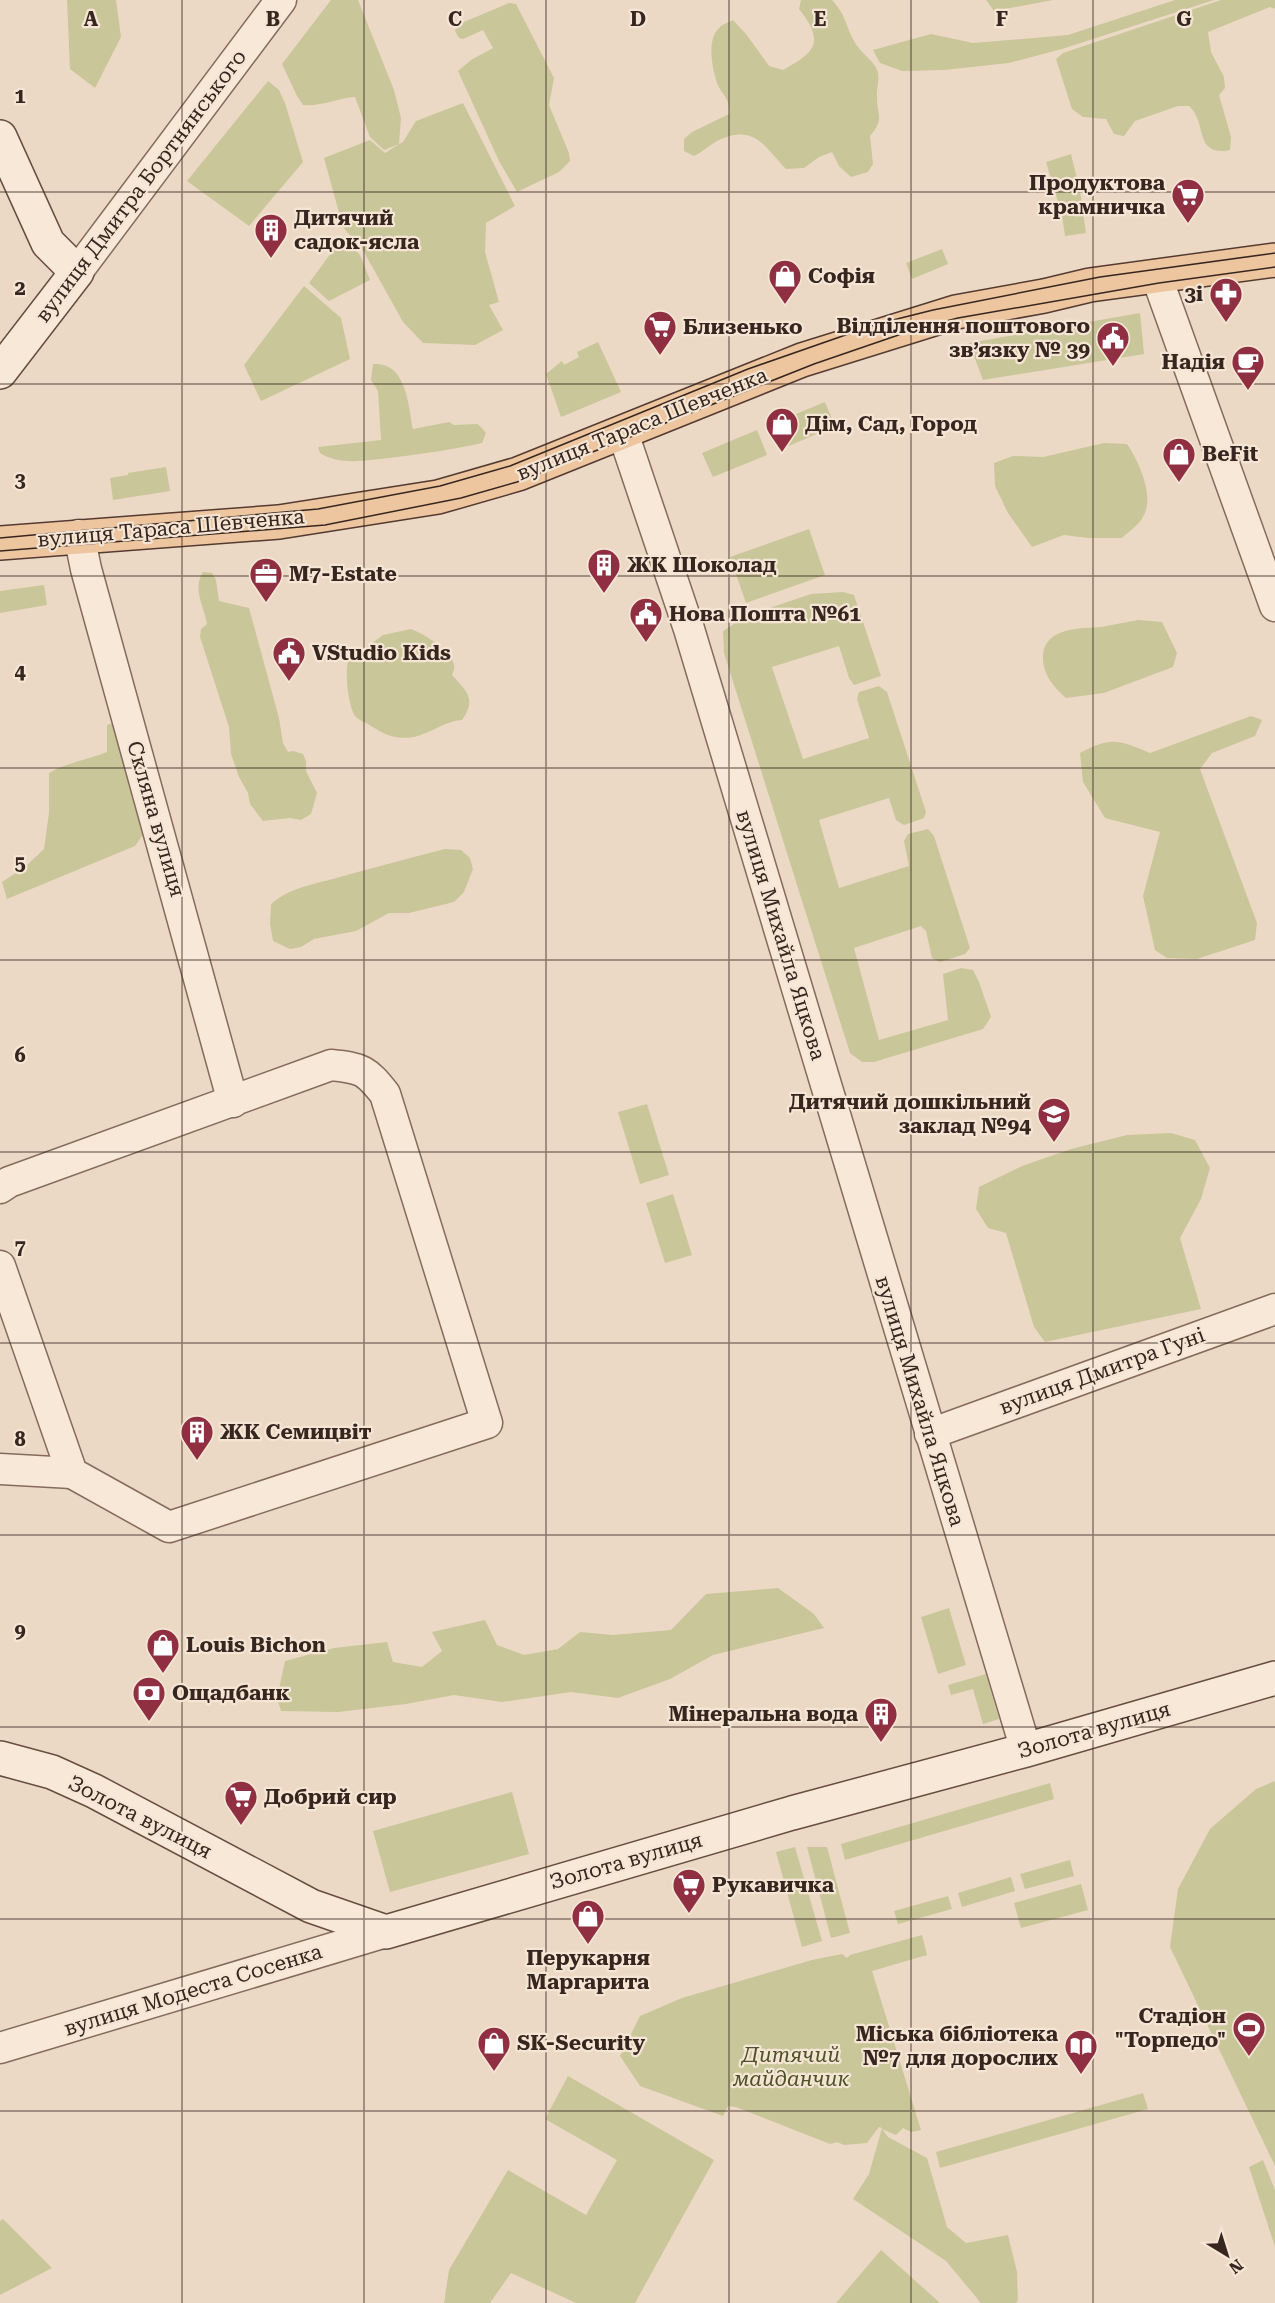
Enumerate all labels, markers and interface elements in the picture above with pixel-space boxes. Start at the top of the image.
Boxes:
text: A [84,7,99,31]
text: B [266,7,280,31]
text: C [448,7,462,31]
text: D [630,7,646,31]
text: E [814,7,827,31]
text: F [996,7,1008,31]
text: G [1176,7,1192,31]
street label: вулиця Дмитра Бортнянського [31,45,251,327]
text: 1 [14,84,26,108]
place label: Продуктова крамничка [1029,171,1166,219]
supermarket icon: Продуктова крамничка [1170,177,1206,224]
place label: Дитячий садок-ясла [294,206,420,254]
building icon: Дитячий садок-ясла [253,212,289,259]
shop icon: Софія [767,258,803,305]
place label: Софія [808,264,875,288]
text: 2 [14,276,26,300]
pharmacy icon: 3і [1208,276,1244,323]
place label: 3і [1184,282,1203,306]
supermarket icon: Близенько [642,309,678,356]
place label: Відділення поштового зв’язку № 39 [837,314,1090,362]
place label: Близенько [683,315,803,339]
public building icon: Відділення поштового зв’язку № 39 [1095,320,1131,367]
cafe icon: Надія [1230,344,1266,391]
place label: Надія [1162,350,1225,374]
street label: вулиця Тараса Шевченка [513,362,771,485]
shop icon: Дім, Сад, Город [764,406,800,453]
place label: Дім, Сад, Город [805,412,977,436]
shop icon: BeFit [1161,436,1197,483]
place label: BeFit [1202,442,1259,466]
text: 3 [14,468,26,492]
street label: вулиця Тараса Шевченка [36,504,306,552]
building icon: ЖК Шоколад [586,547,622,594]
place label: ЖК Шоколад [627,553,777,577]
office icon: M7-Estate [248,556,284,603]
place label: M7-Estate [289,562,397,586]
public building icon: Нова Пошта №61 [628,596,664,643]
place label: Нова Пошта №61 [669,602,861,626]
public building icon: VStudio Kids [271,635,307,682]
place label: VStudio Kids [312,641,451,665]
text: 4 [14,660,26,684]
street label: Скляна вулиця [122,738,190,900]
street label: вулиця Михайла Яцкова [731,807,831,1064]
text: 5 [14,851,26,875]
text: 6 [14,1043,26,1067]
place label: Дитячий дошкільний заклад №94 [789,1090,1031,1138]
school or university icon: Дитячий дошкільний заклад №94 [1036,1096,1072,1143]
text: 7 [14,1235,26,1259]
street label: вулиця Михайла Яцкова [870,1273,970,1530]
street label: вулиця Дмитра Гуні [996,1323,1208,1419]
building icon: ЖК Семицвіт [179,1414,215,1461]
place label: ЖК Семицвіт [220,1420,372,1444]
text: 8 [14,1427,26,1451]
text: 9 [14,1619,26,1643]
shop icon: Louis Bichon [145,1627,181,1674]
place label: Louis Bichon [186,1633,326,1657]
bank icon: Ощадбанк [131,1675,167,1722]
place label: Ощадбанк [172,1681,290,1705]
building icon: Мінеральна вода [863,1696,899,1743]
street label: Золота вулиця [1015,1697,1173,1763]
place label: Мінеральна вода [669,1702,859,1726]
street label: Золота вулиця [64,1770,216,1864]
supermarket icon: Добрий сир [223,1779,259,1826]
place label: Добрий сир [264,1785,397,1809]
street label: Золота вулиця [547,1828,705,1894]
supermarket icon: Рукавичка [671,1867,707,1914]
place label: Рукавичка [712,1873,835,1897]
shop icon: Перукарня Маргарита [570,1898,606,1945]
street label: вулиця Модеста Сосенка [61,1939,325,2041]
place label: Перукарня Маргарита [526,1946,650,1994]
place label: Стадіон "Торпедо" [1115,2004,1226,2052]
sports icon: Стадіон "Торпедо" [1231,2010,1267,2057]
place label: Міська бібліотека №7 для дорослих [856,2022,1059,2070]
shop icon: SK-Security [476,2025,512,2072]
library icon: Міська бібліотека №7 для дорослих [1063,2028,1099,2075]
place label: SK-Security [517,2031,646,2055]
park label: Дитячий майданчик [732,2043,849,2091]
north arrow [1197,2225,1257,2285]
text: N [1225,2255,1247,2278]

